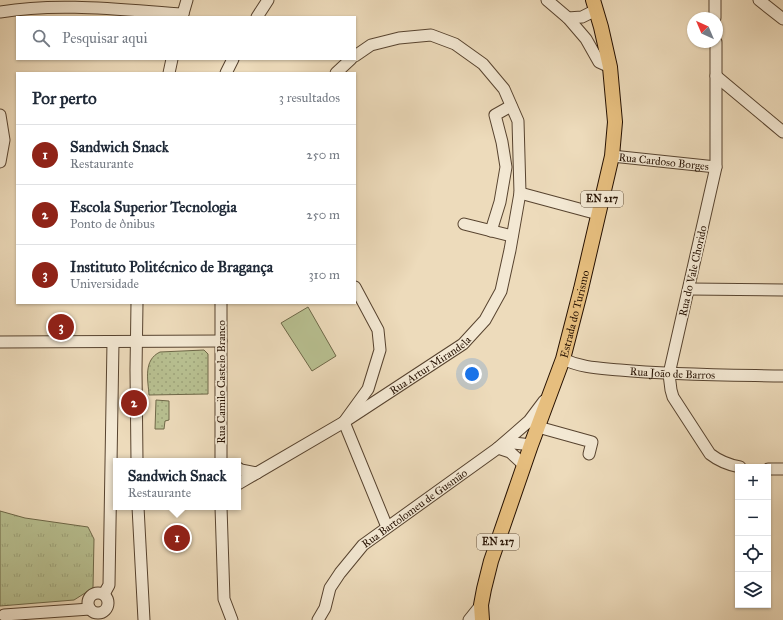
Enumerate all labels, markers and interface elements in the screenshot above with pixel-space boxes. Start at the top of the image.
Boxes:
north arrow [687,12,723,48]
search box [16,16,356,60]
icon: search [30,27,52,49]
text: Pesquisar aqui [62,29,148,47]
text: Por perto [32,88,97,109]
text: 3 resultados [279,90,340,106]
text: Sandwich Snack [70,138,169,156]
text: 1 [42,147,48,163]
text: 250 m [306,147,340,163]
street label: Rua Cardoso Borges [618,150,710,173]
text: Restaurante [70,156,134,172]
road number: EN 217 [581,191,623,207]
text: Escola Superior Tecnologia [70,198,237,216]
text: 2 [42,207,48,223]
text: 250 m [306,207,340,223]
text: Ponto de ônibus [70,216,155,232]
street label: Rua do Vale Chorido [676,224,710,318]
text: Instituto Politécnico de Bragança [70,258,273,276]
text: 3 [42,267,48,283]
text: 310 m [308,267,340,283]
street label: Estrada do Turismo [557,269,592,359]
text: Universidade [70,276,139,292]
pin: 3 [48,312,74,342]
street label: Rua Camilo Castelo Branco [215,320,228,444]
street label: Rua Artur Mirandela [387,333,474,397]
your location [462,364,482,384]
street label: Rua João de Barros [629,364,715,381]
pin: 2 [121,388,147,418]
popup [113,458,241,510]
map controls [735,464,771,608]
button: + [735,464,771,500]
street label: Rua Bartolomeu de Gusmão [359,466,470,550]
text: Sandwich Snack [128,467,226,485]
text: Restaurante [128,485,191,501]
button: − [735,500,771,536]
pin: 1 [164,523,190,553]
road number: EN 217 [477,534,519,550]
button: locate [735,536,771,572]
button: layers [735,572,771,608]

